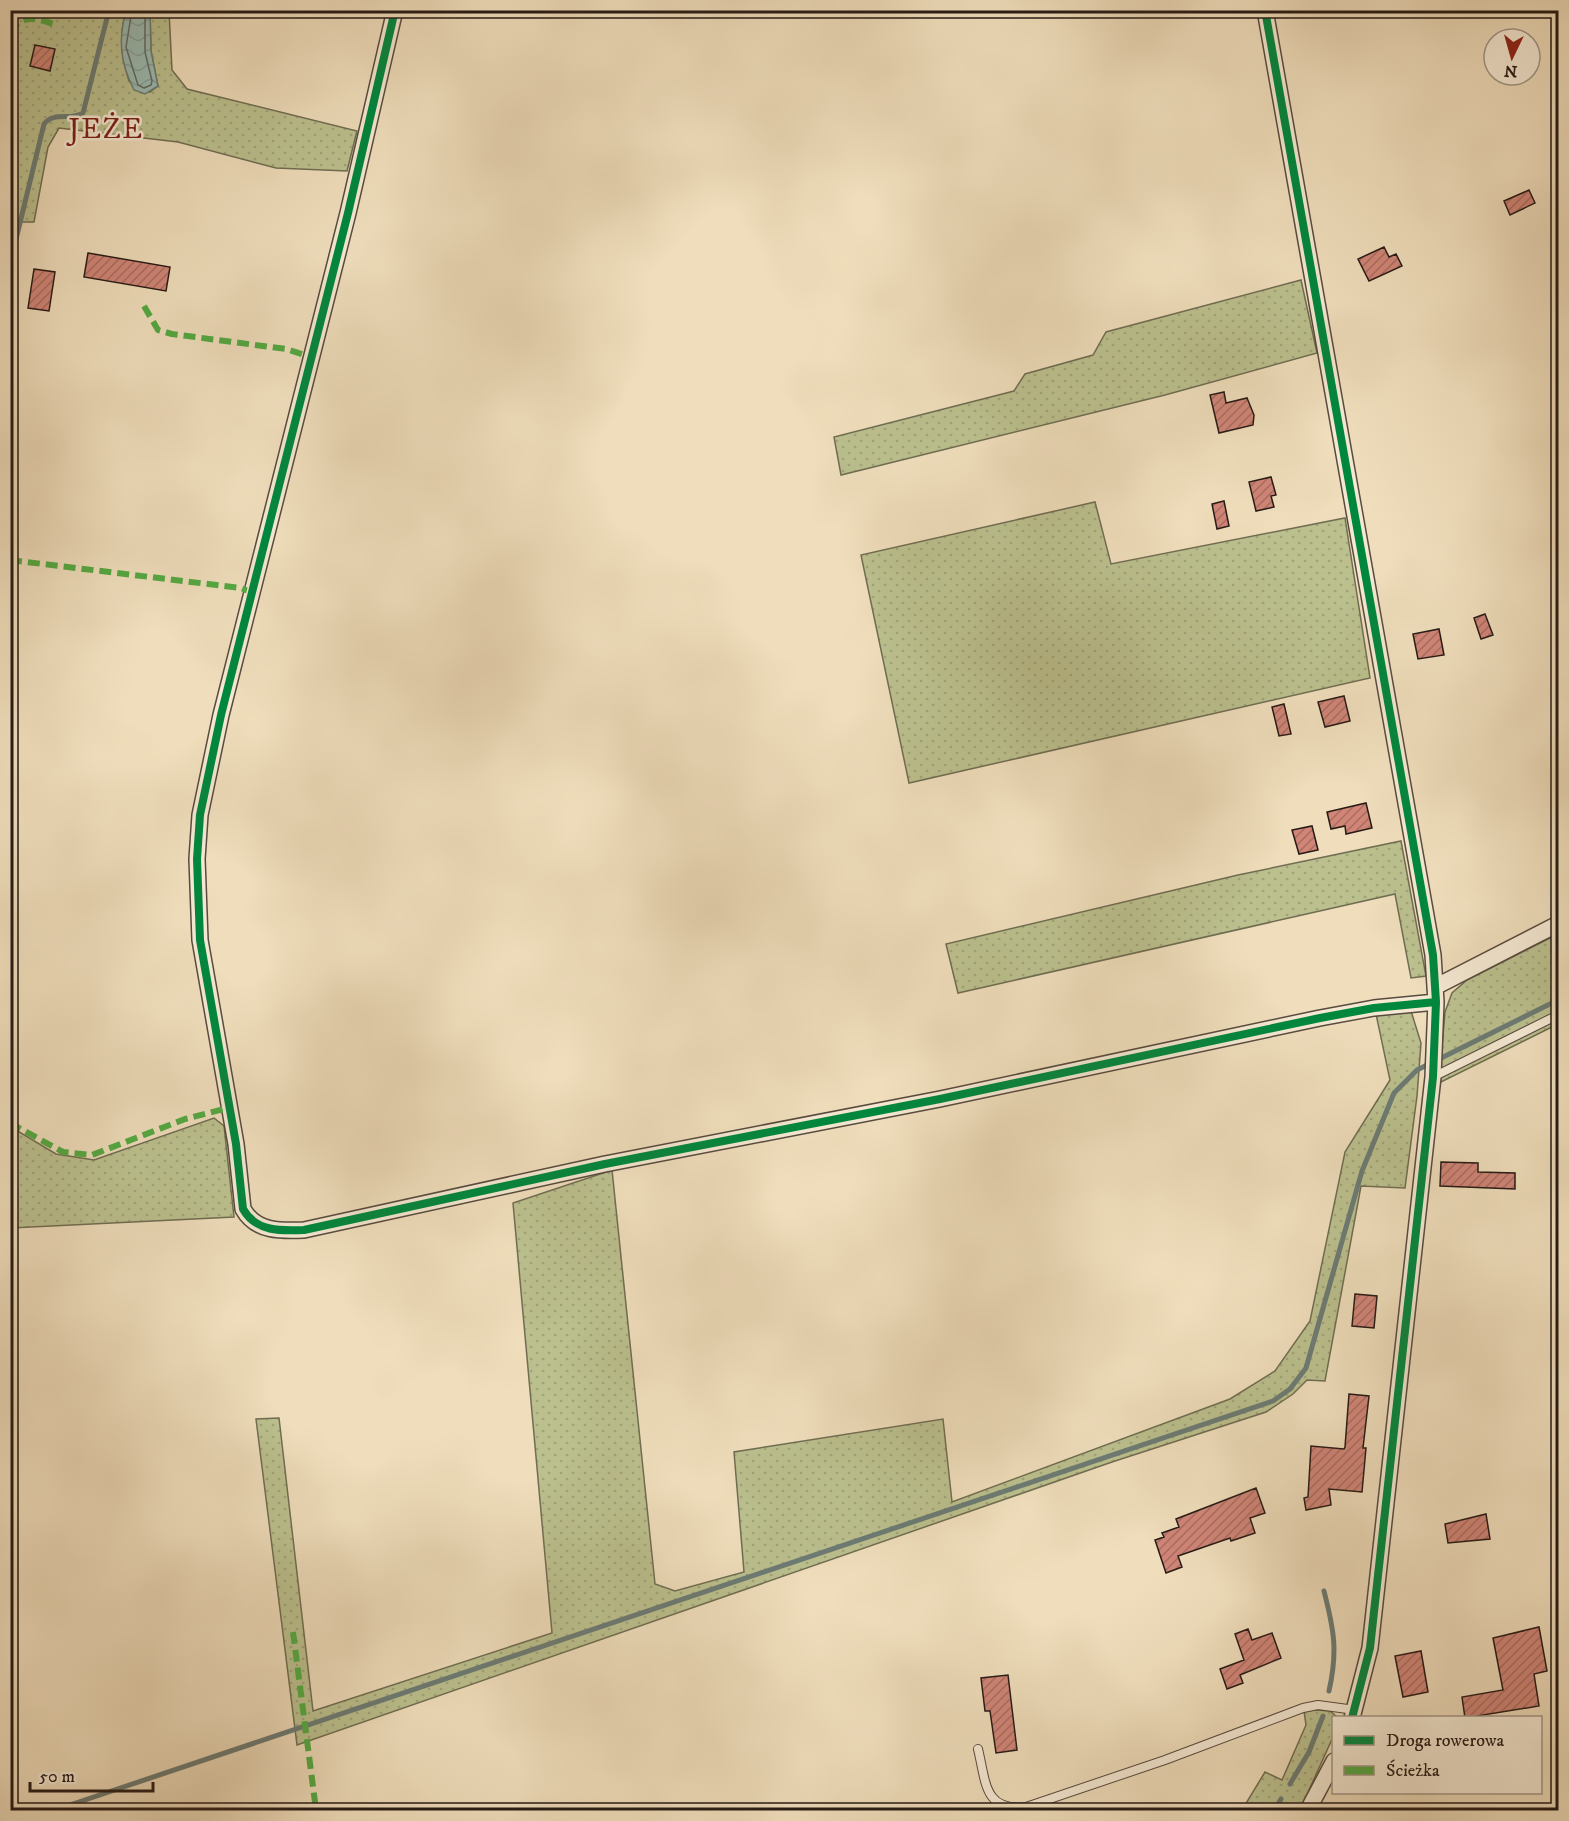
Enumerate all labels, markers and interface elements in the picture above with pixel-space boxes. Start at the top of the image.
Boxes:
north arrow [1482,27,1542,87]
text: N [1503,60,1518,81]
district label: JEŻE [66,112,143,147]
legend [1332,1716,1542,1794]
text: Droga rowerowa [1386,1730,1504,1752]
scale bar [30,1755,153,1793]
text: Ścieżka [1386,1759,1440,1782]
text: 50 m [39,1766,75,1788]

